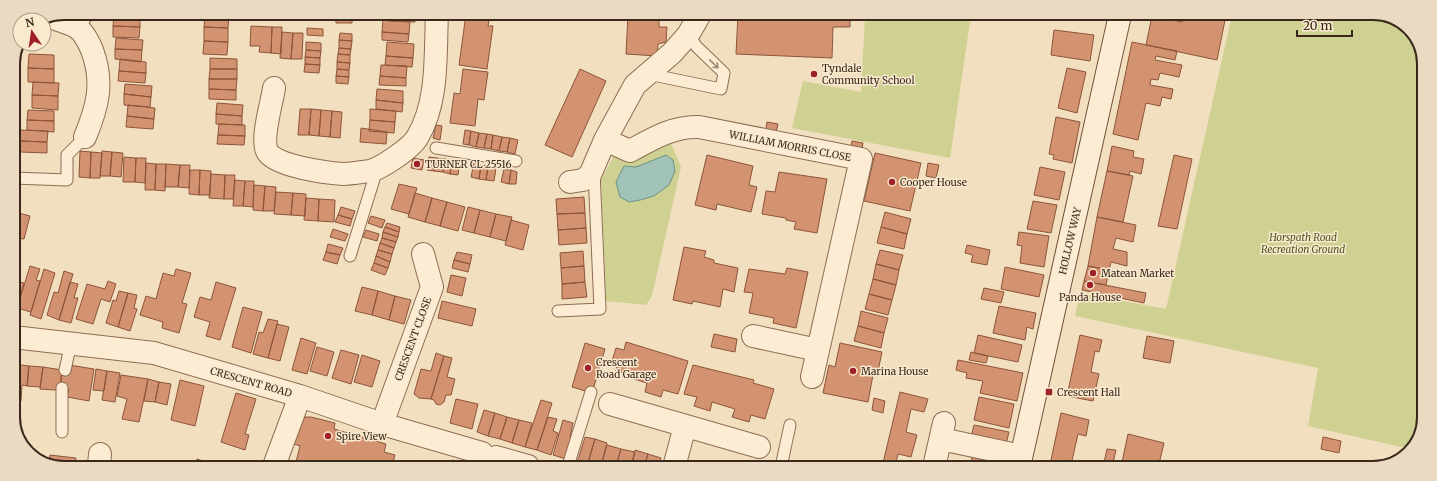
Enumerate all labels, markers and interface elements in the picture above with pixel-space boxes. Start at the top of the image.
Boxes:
north arrow [12,12,52,52]
scale bar [1297,12,1352,38]
text: N [24,14,36,30]
text: 20 m [1303,18,1332,33]
one-way arrow [709,59,719,69]
place label: Tyndale Community School [822,62,915,87]
marker: Tyndale Community School [809,69,819,79]
street label: WILLIAM MORRIS CLOSE [727,128,853,164]
place label: TURNER CL 25516 [425,158,511,171]
marker: TURNER CL 25516 [412,159,422,169]
place label: Cooper House [900,176,967,189]
marker: Cooper House [887,177,897,187]
street label: HOLLOW WAY [1056,206,1084,276]
park label: Horspath Road Recreation Ground [1261,231,1345,256]
place label: Matean Market [1101,267,1174,280]
marker: Matean Market [1088,268,1098,278]
marker: Panda House [1085,280,1095,290]
place label: Panda House [1059,291,1121,304]
street label: CRESCENT CLOSE [392,295,434,383]
place label: Crescent Road Garage [596,356,656,381]
marker: Crescent Road Garage [583,363,593,373]
street label: CRESCENT ROAD [209,364,294,400]
place label: Marina House [861,365,928,378]
marker: Marina House [848,366,858,376]
place label: Crescent Hall [1057,386,1120,399]
marker: Crescent Hall [1044,387,1054,397]
place label: Spire View [336,430,387,443]
marker: Spire View [323,431,333,441]

